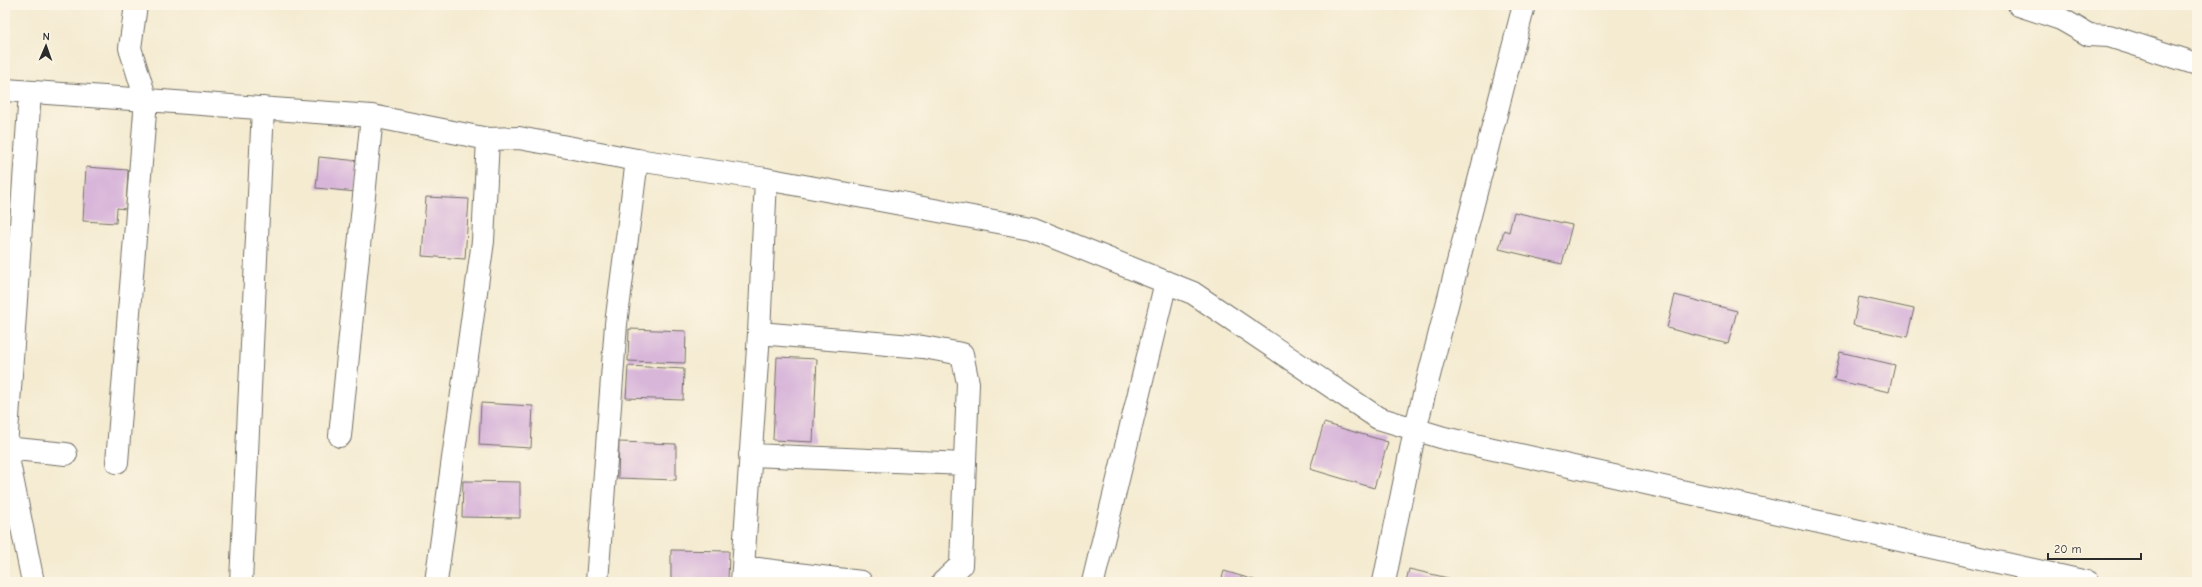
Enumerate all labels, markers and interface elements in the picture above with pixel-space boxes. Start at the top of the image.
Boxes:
north arrow [26,26,66,66]
text: N [43,30,50,43]
scale bar [2048,535,2141,561]
text: 20 m [2054,542,2082,556]

